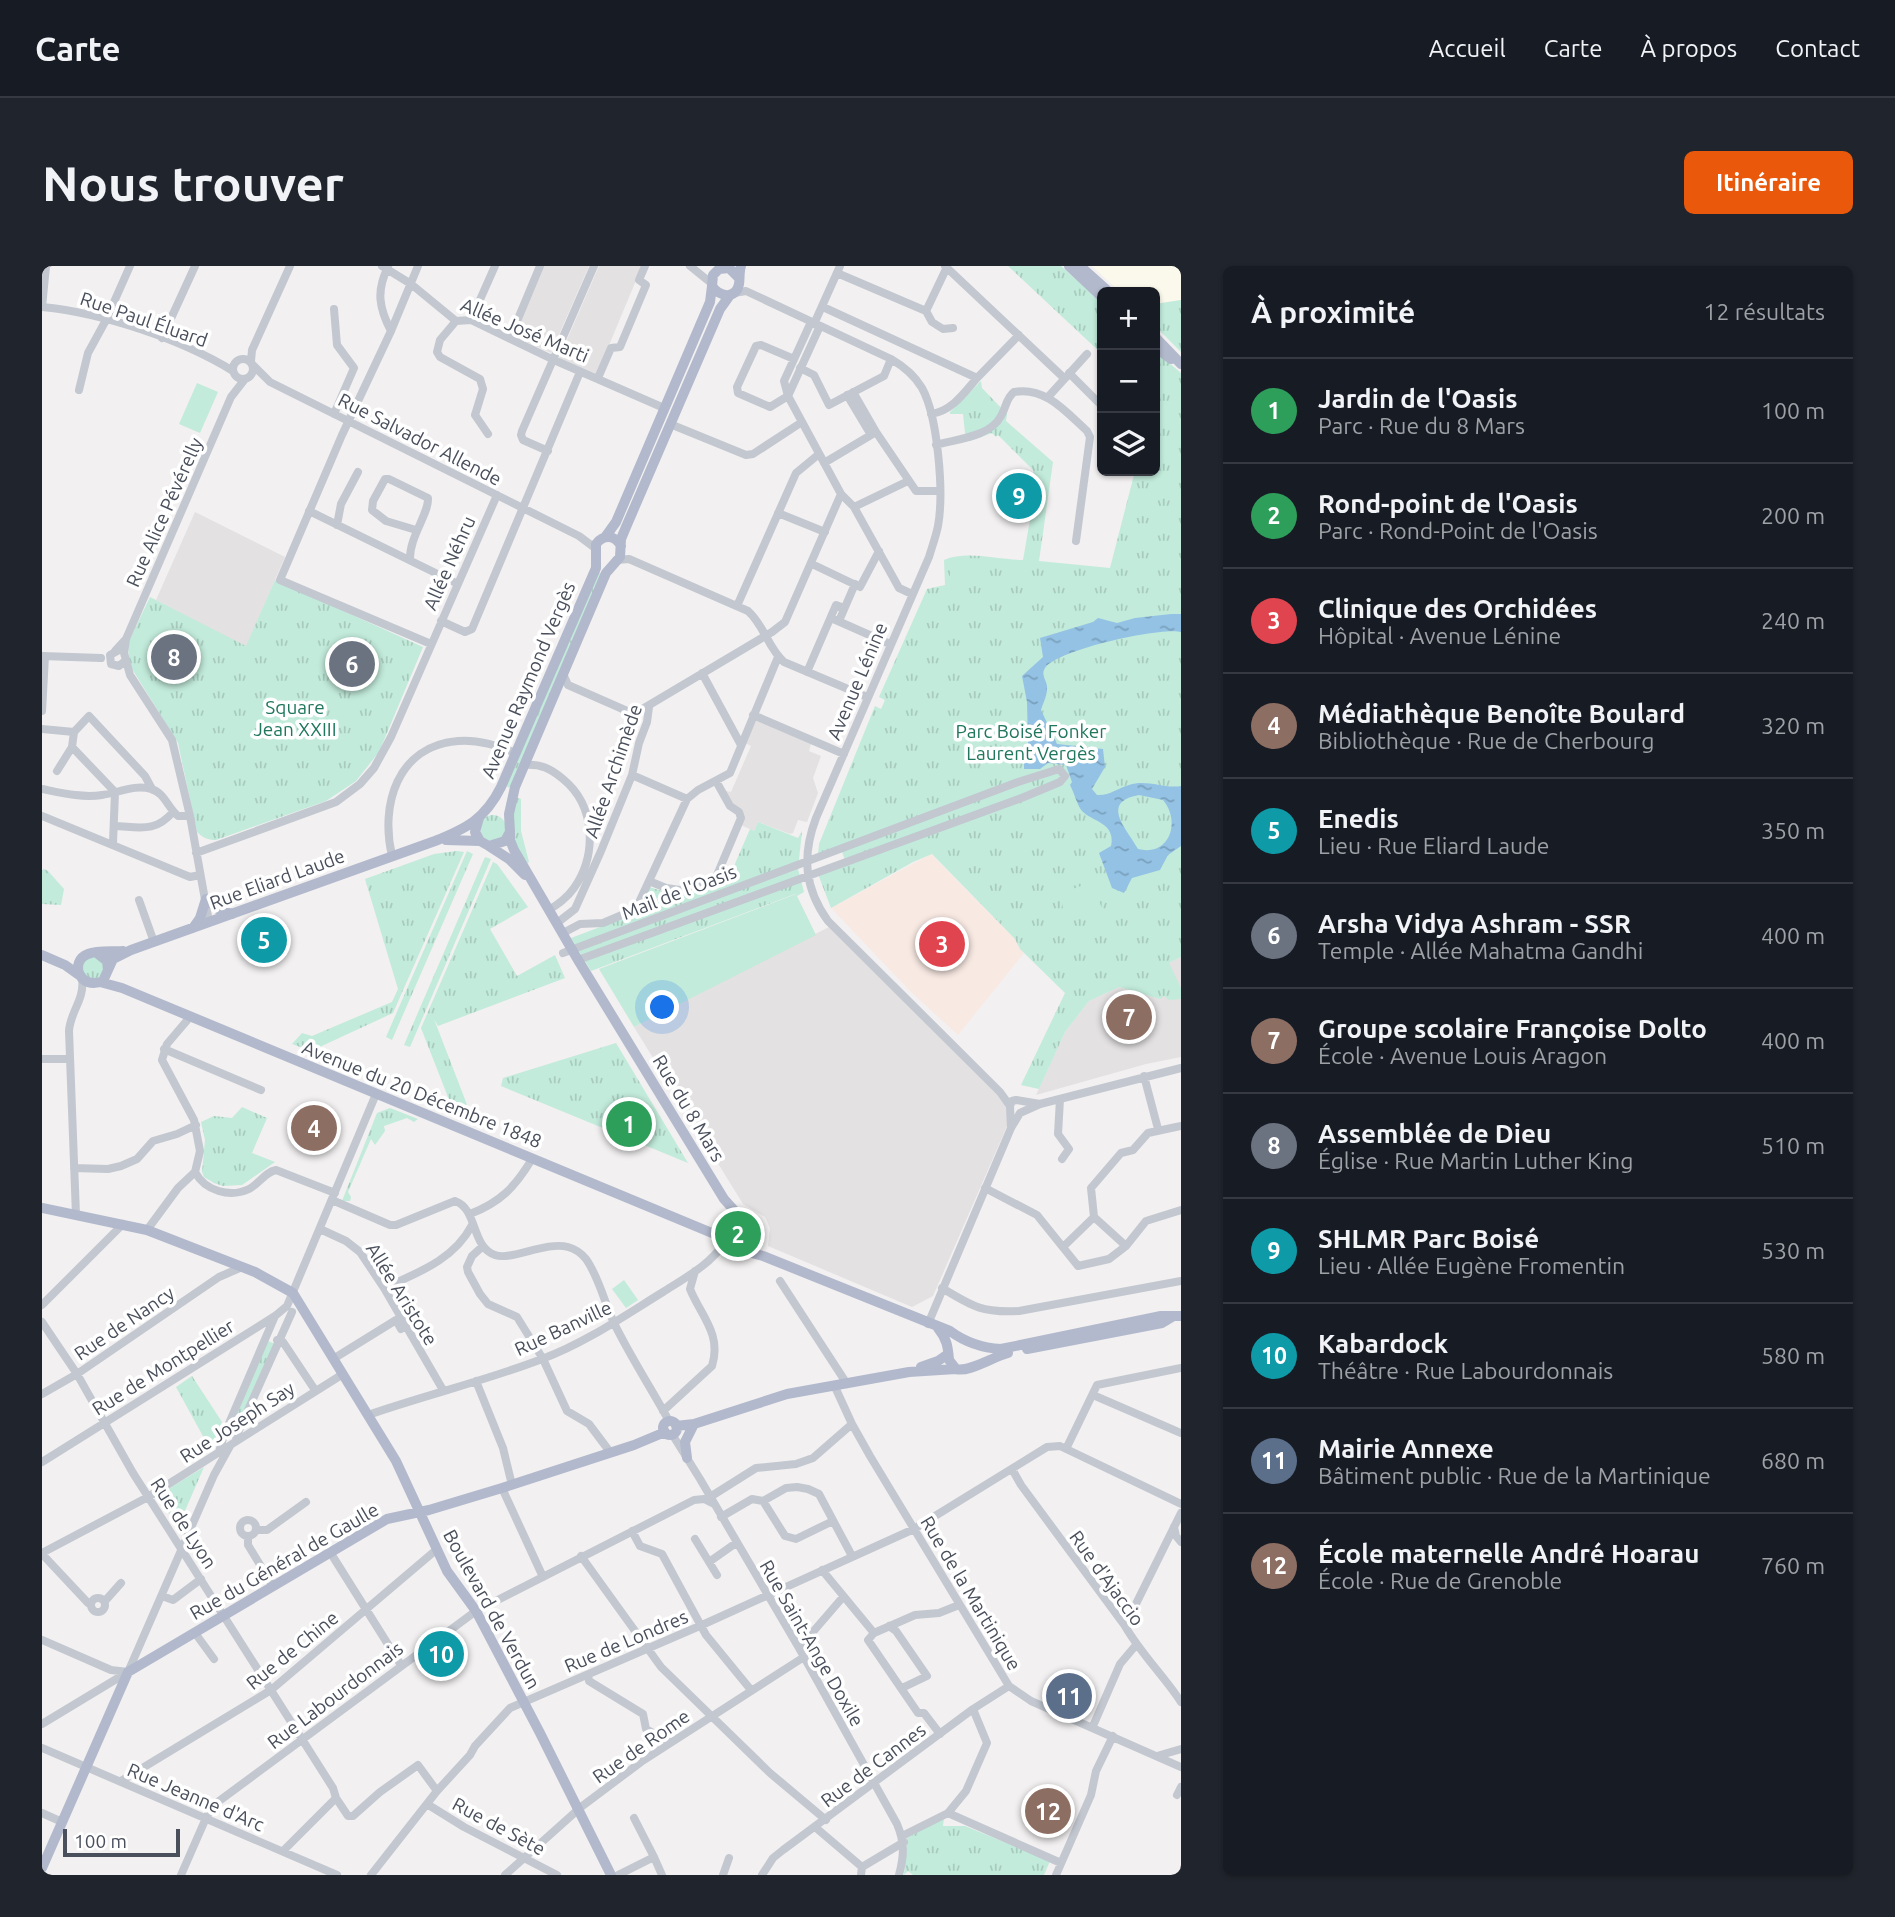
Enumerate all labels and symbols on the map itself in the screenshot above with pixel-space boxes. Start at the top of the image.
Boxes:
street label: Rue Paul Éluard [77,287,211,351]
street label: Allée José Marti [458,293,592,367]
street label: Rue Salvador Allende [335,388,505,490]
street label: Rue Alice Pévérelly [121,434,207,590]
pin: 9 [996,470,1042,522]
street label: Allée Néhru [418,513,480,613]
street label: Avenue Raymond Vergès [477,578,579,782]
street label: Avenue Lénine [822,619,892,743]
pin: 8 [151,631,197,683]
pin: 6 [329,638,375,690]
park label: Square Jean XXIII [253,696,337,740]
street label: Allée Archimède [580,701,646,841]
park label: Parc Boisé Fonker Laurent Vergès [955,720,1107,764]
street label: Rue Eliard Laude [206,844,348,914]
street label: Mail de l'Oasis [619,860,739,924]
pin: 5 [241,914,287,966]
pin: 3 [919,918,965,970]
your location [645,990,679,1024]
pin: 7 [1106,991,1152,1043]
street label: Avenue du 20 Décembre 1848 [299,1035,545,1153]
street label: Rue du 8 Mars [649,1051,729,1165]
pin: 1 [606,1098,652,1150]
pin: 4 [291,1102,337,1154]
pin: 2 [715,1208,761,1260]
street label: Allée Aristote [362,1239,442,1349]
street label: Rue de Nancy [70,1281,178,1365]
street label: Rue Banville [511,1296,615,1360]
street label: Rue de Montpellier [88,1314,238,1420]
street label: Rue Joseph Say [176,1377,298,1467]
street label: Rue de Lyon [146,1473,222,1573]
street label: Rue du Général de Gaulle [186,1498,382,1624]
street label: Rue de la Martinique [916,1512,1026,1674]
street label: Boulevard de Verdun [439,1525,545,1693]
street label: Rue d'Ajaccio [1065,1526,1149,1630]
street label: Rue Saint-Ange Doxile [755,1556,869,1730]
street label: Rue de Londres [561,1605,691,1677]
street label: Rue de Chine [242,1606,342,1694]
pin: 10 [418,1628,464,1680]
street label: Rue Labourdonnais [263,1637,407,1753]
pin: 11 [1046,1670,1092,1722]
street label: Rue de Rome [588,1705,694,1787]
street label: Rue de Cannes [816,1718,930,1812]
street label: Rue Jeanne d'Arc [124,1758,268,1836]
pin: 12 [1025,1785,1071,1837]
street label: Rue de Sète [449,1792,549,1860]
scale bar [63,1826,180,1858]

